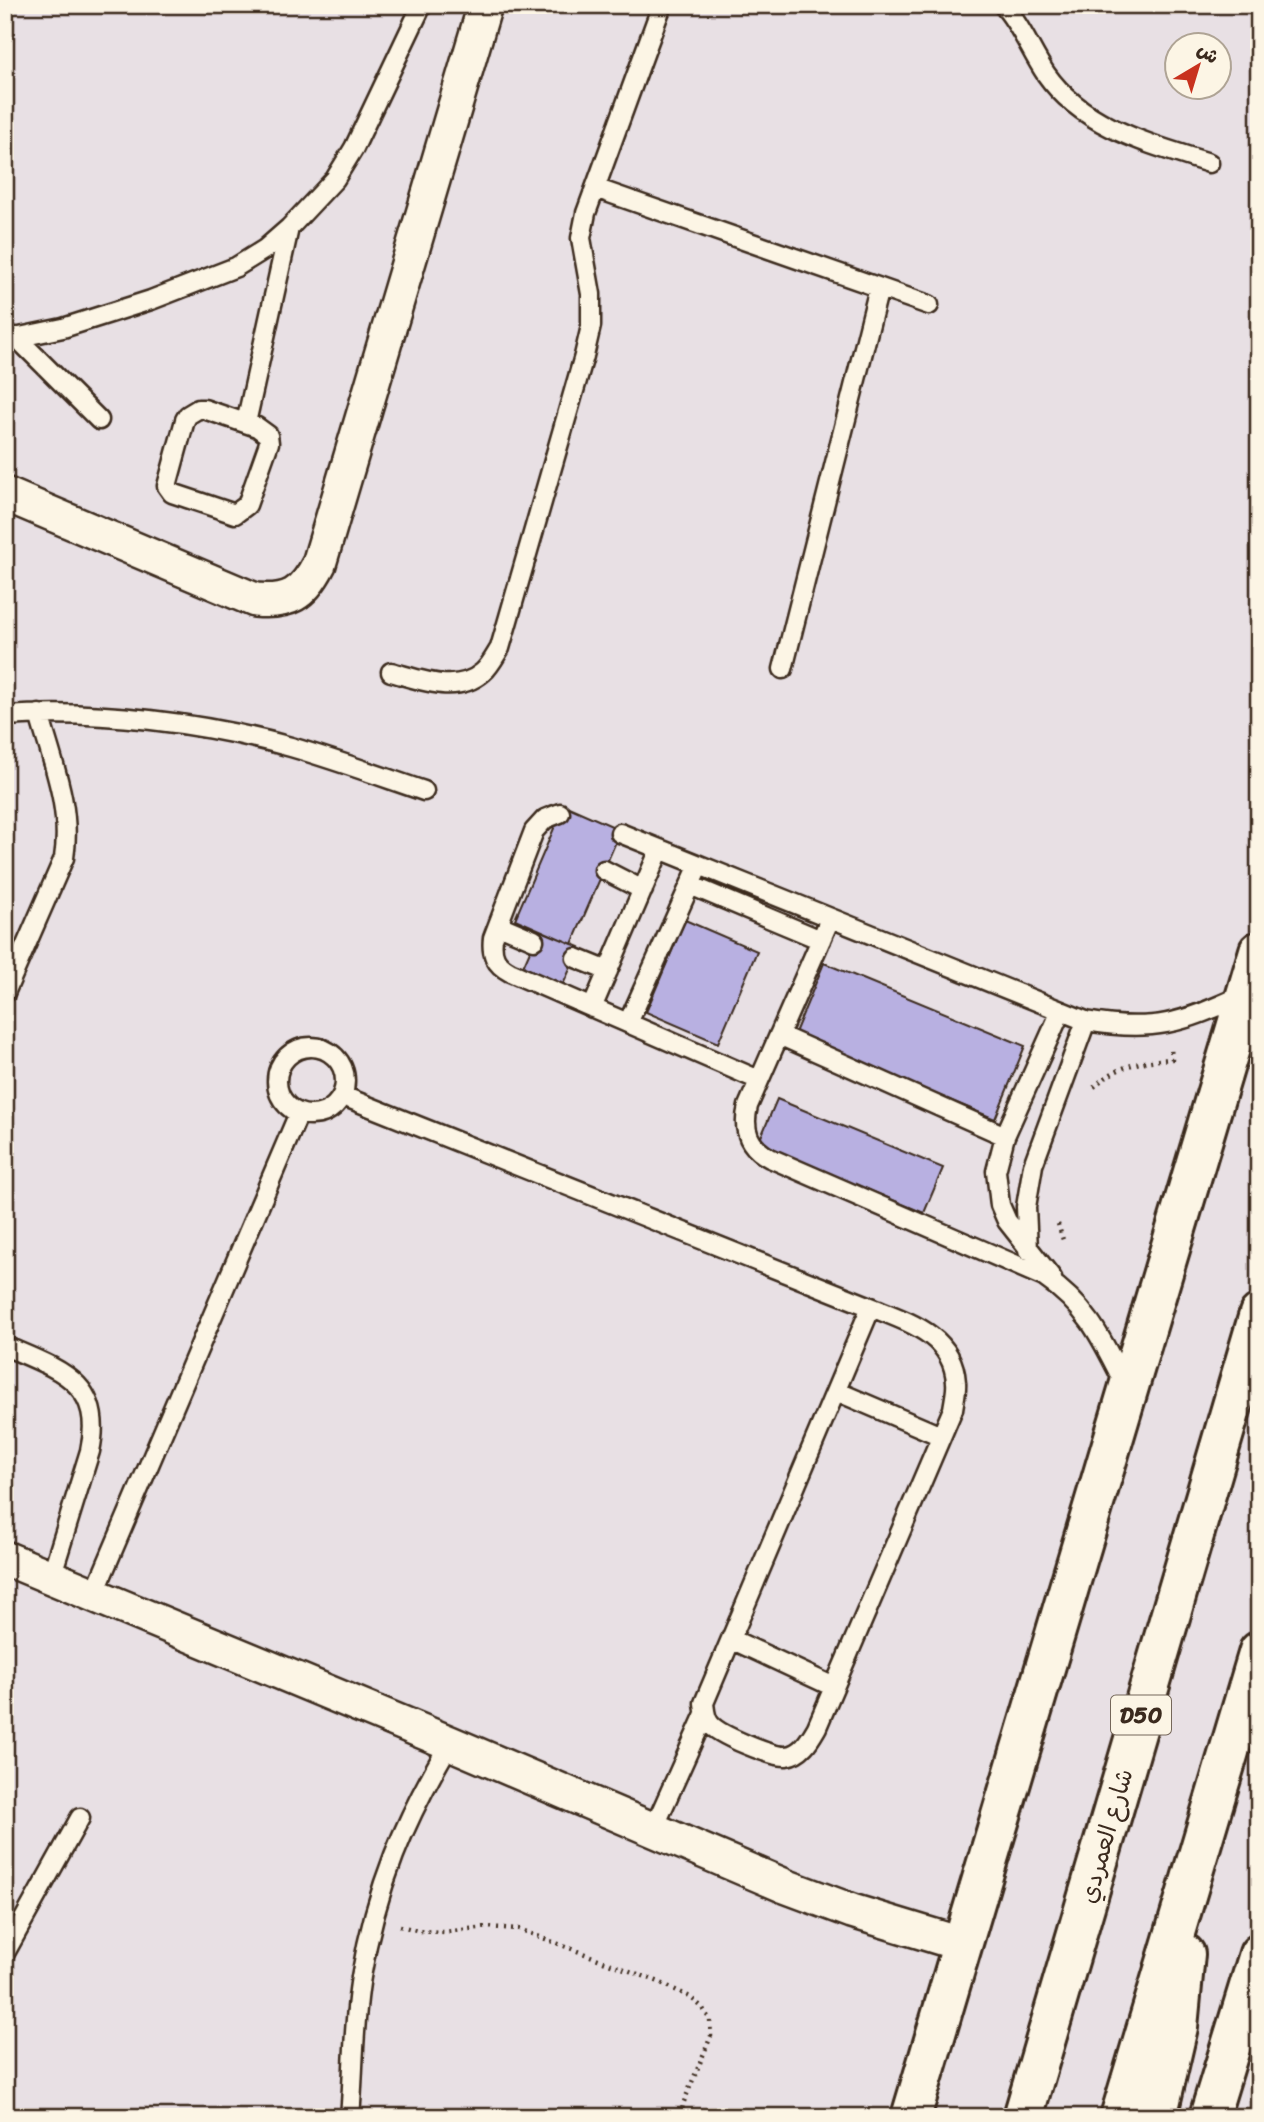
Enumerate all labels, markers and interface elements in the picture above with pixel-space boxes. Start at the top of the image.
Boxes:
north arrow [1162,32,1232,102]
text: ش [1190,34,1227,72]
road number: D50 [1111,1696,1171,1734]
street label: شارع العمردي [1067,1764,1145,1908]

